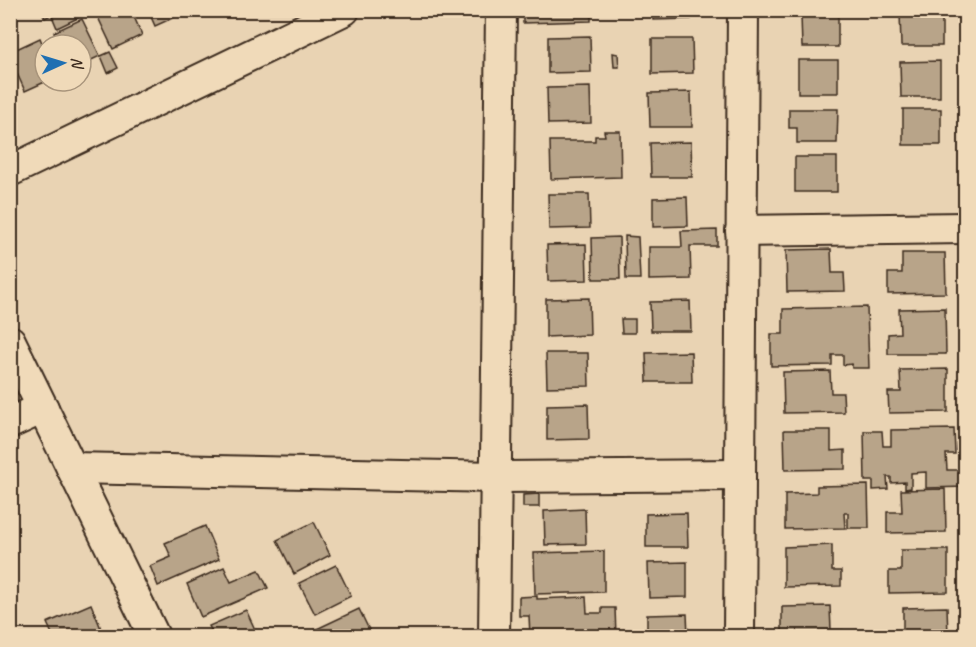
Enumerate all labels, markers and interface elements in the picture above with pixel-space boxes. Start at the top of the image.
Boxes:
north arrow [33,33,93,93]
text: N [67,56,88,71]

